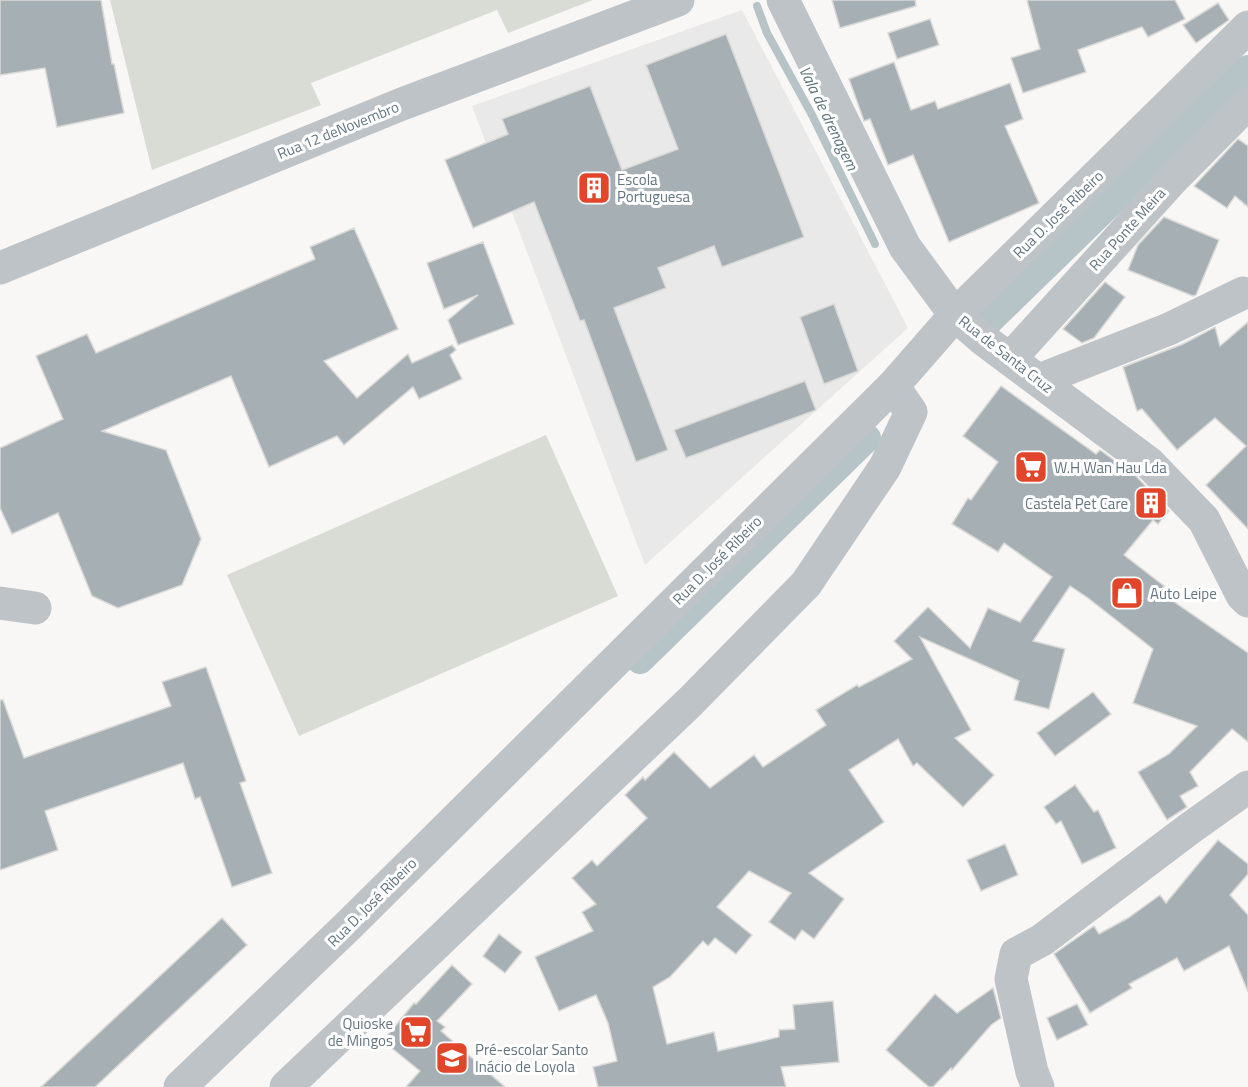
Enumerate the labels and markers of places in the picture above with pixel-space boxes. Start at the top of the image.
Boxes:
place label: Escola Portuguesa [617,168,690,208]
building icon: Escola Portuguesa [576,170,612,206]
supermarket icon: W.H Wan Hau Lda [1013,449,1049,485]
place label: W.H Wan Hau Lda [1054,456,1167,479]
building icon: Castela Pet Care [1133,485,1169,521]
place label: Castela Pet Care [1025,492,1128,515]
shop icon: Auto Leipe [1109,575,1145,611]
place label: Auto Leipe [1150,582,1217,605]
place label: Quioske de Mingos [328,1012,393,1052]
supermarket icon: Quioske de Mingos [398,1014,434,1050]
place label: Pré-escolar Santo Inácio de Loyola [475,1038,588,1078]
school or university icon: Pré-escolar Santo Inácio de Loyola [434,1040,470,1076]

